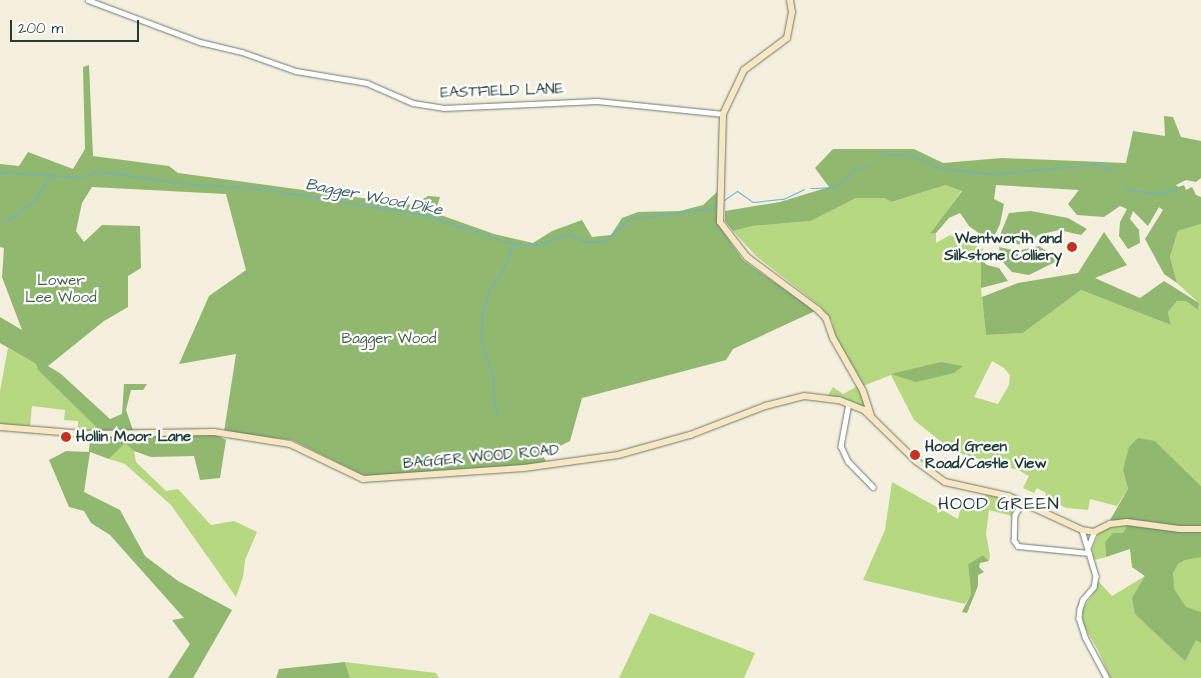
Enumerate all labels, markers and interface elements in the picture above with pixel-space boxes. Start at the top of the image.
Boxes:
scale bar [12,10,141,42]
text: 200 m [18,18,63,39]
street label: EASTFIELD LANE [440,80,564,102]
water label: Bagger Wood Dike [304,174,444,220]
place label: Wentworth and Silkstone Colliery [944,229,1062,264]
marker: Wentworth and Silkstone Colliery [1066,241,1078,253]
park label: Lower Lee Wood [25,271,97,306]
park label: Bagger Wood [342,330,436,348]
place label: Hollin Moor Lane [76,428,191,446]
marker: Hollin Moor Lane [60,431,72,443]
place label: Hood Green Road/Castle View [925,437,1047,472]
street label: BAGGER WOOD ROAD [402,441,560,473]
marker: Hood Green Road/Castle View [909,449,921,461]
district label: HOOD GREEN [937,493,1061,515]

